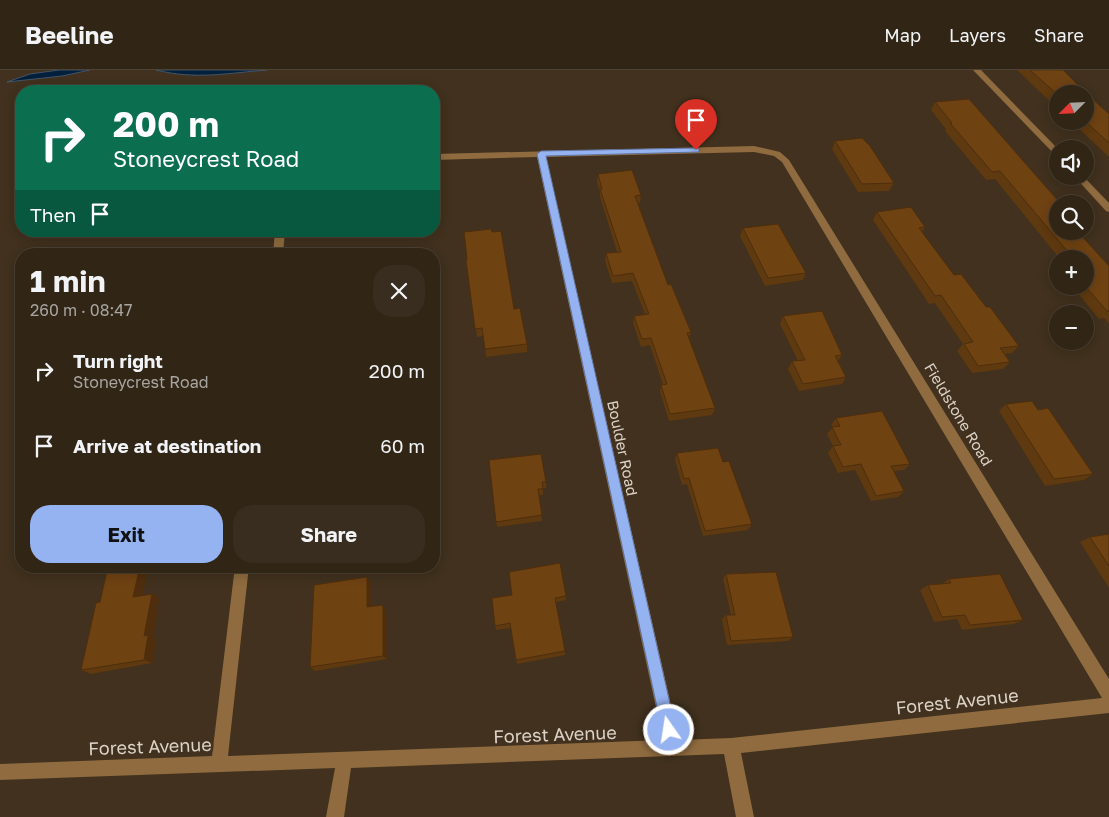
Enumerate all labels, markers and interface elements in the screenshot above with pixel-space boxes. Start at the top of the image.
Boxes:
text: Beeline [25,20,114,49]
text: Map [884,24,921,46]
text: Layers [949,24,1006,46]
text: Share [1034,24,1084,46]
north arrow [1049,85,1094,130]
map controls [1049,85,1094,350]
pin [675,99,717,150]
text: 200 m [113,103,219,145]
icon: right [30,105,95,170]
icon: arrive [682,106,710,134]
button: sound [1049,140,1094,185]
text: Stoneycrest Road [113,145,299,172]
button: search [1049,195,1094,240]
icon: arrive [86,200,114,228]
text: Then [30,203,76,226]
button: + [1049,250,1094,295]
text: 1 min [30,263,106,299]
button: close [373,265,425,317]
text: 260 m · 08:47 [30,300,133,320]
button: − [1049,305,1094,350]
text: Turn right [73,349,163,372]
icon: right [30,357,58,385]
text: 200 m [369,359,425,382]
street label: Fieldstone Road [921,359,997,469]
text: Stoneycrest Road [73,372,209,392]
street label: Boulder Road [604,399,642,497]
icon: arrive [30,432,58,460]
text: Arrive at destination [73,434,261,457]
text: 60 m [380,434,425,457]
button: Exit [30,505,223,563]
button: Share [233,505,425,563]
street label: Forest Avenue [894,684,1020,718]
position arrow [642,703,694,755]
street label: Forest Avenue [493,721,617,747]
street label: Forest Avenue [88,733,212,759]

